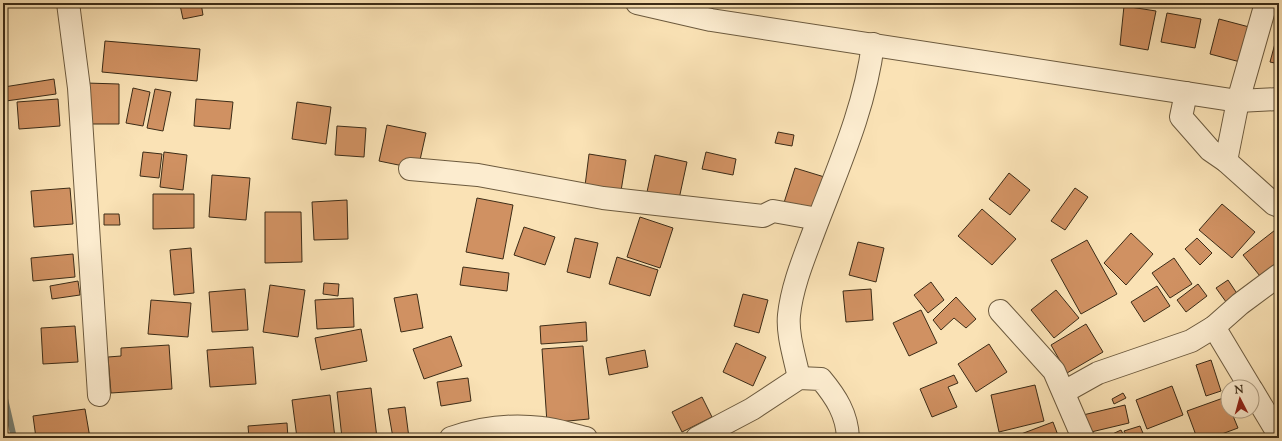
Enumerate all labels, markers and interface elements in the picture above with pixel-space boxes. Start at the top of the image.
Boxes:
north arrow [1220,379,1260,419]
text: N [1233,382,1244,399]

